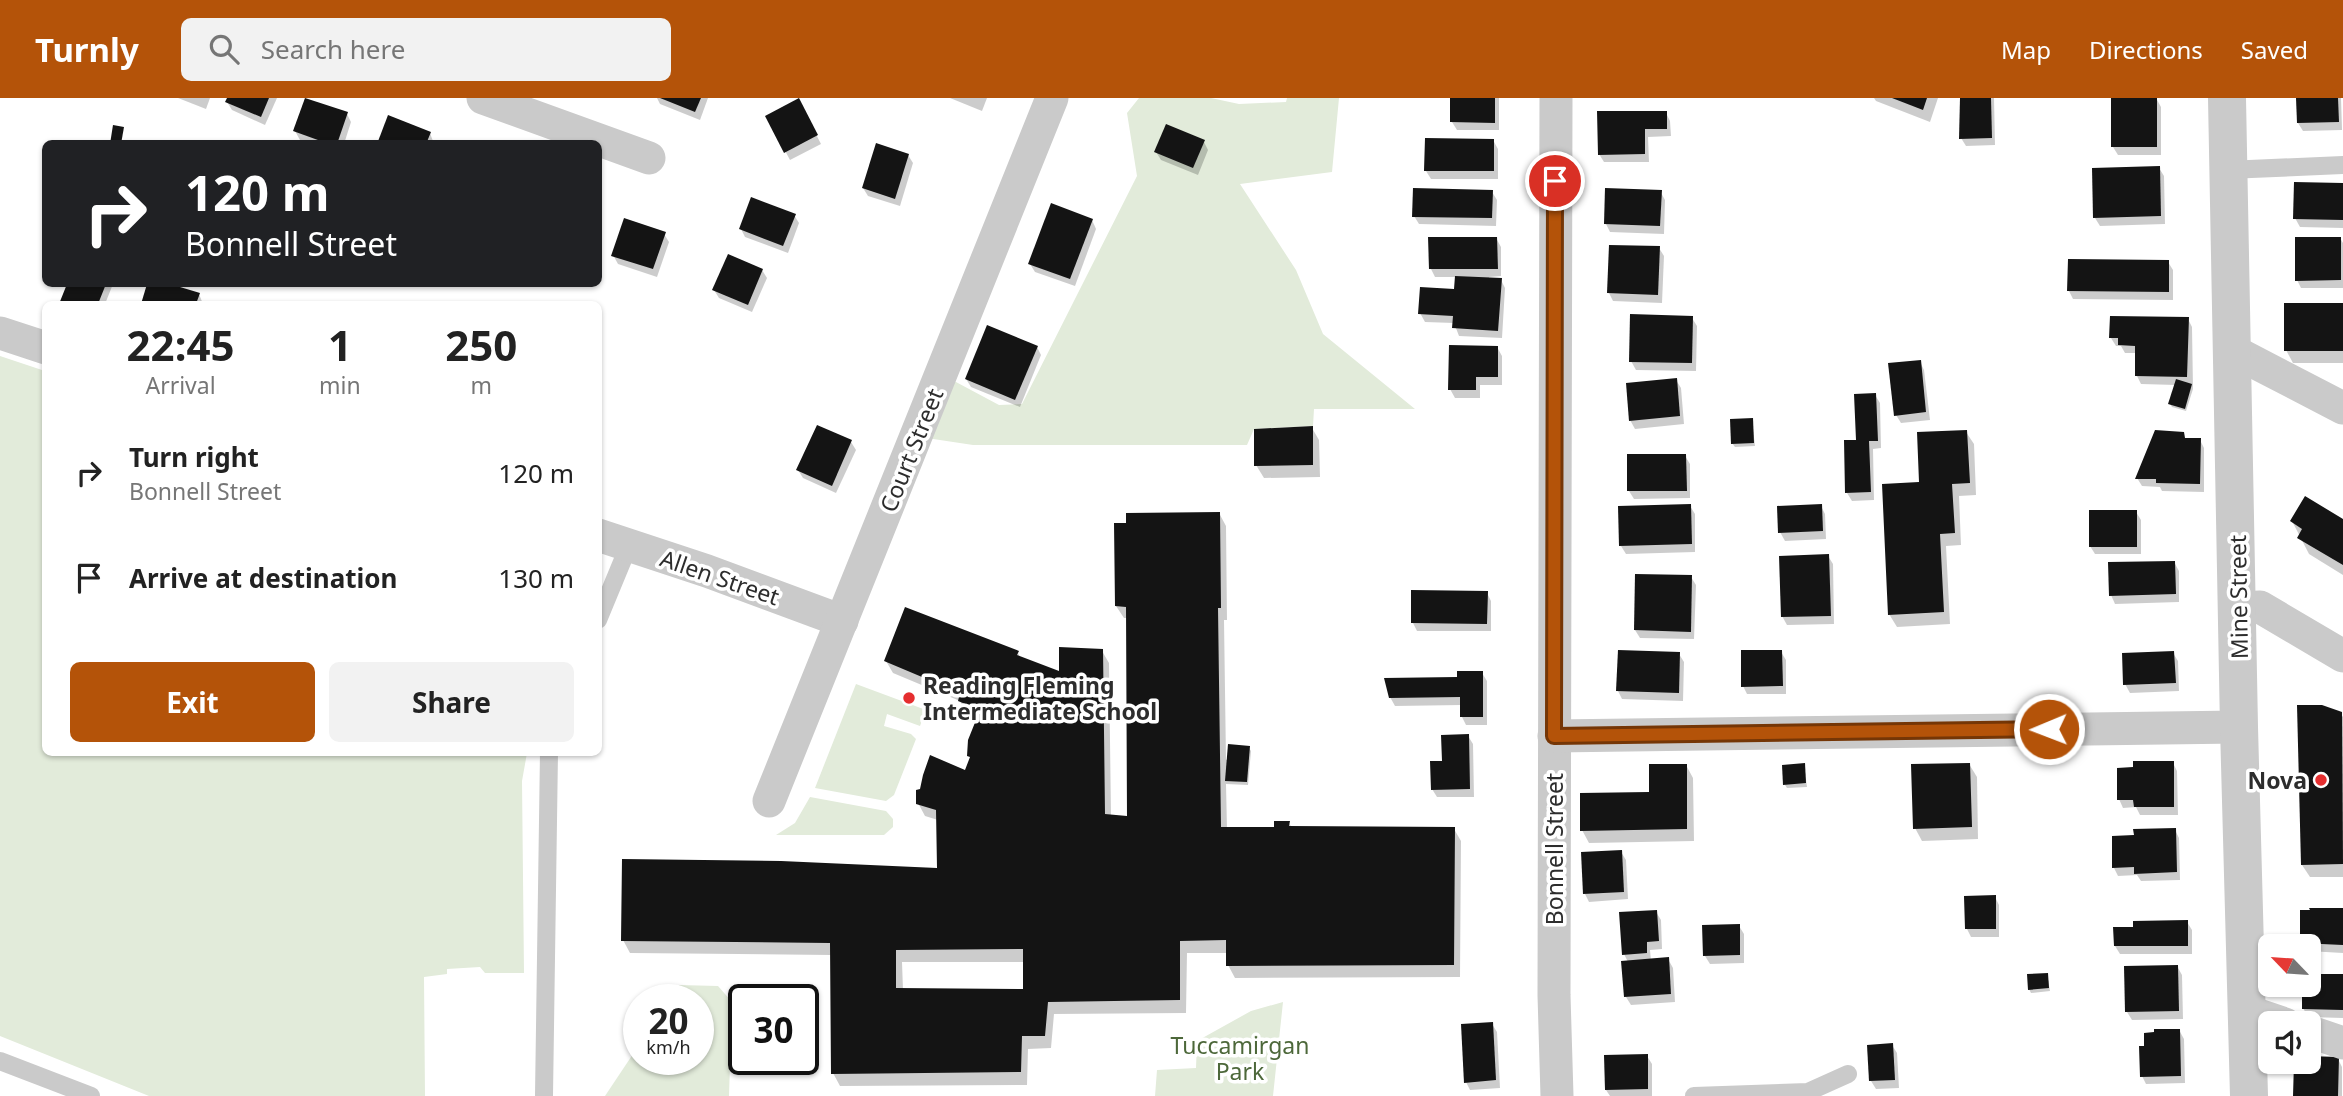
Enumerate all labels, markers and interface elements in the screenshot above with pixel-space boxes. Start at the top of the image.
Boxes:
search box [181,18,671,81]
text: Turnly [35,27,139,72]
icon: search [205,30,243,68]
text: Search here [261,31,405,67]
text: Map [2001,33,2051,66]
text: Directions [2089,33,2203,66]
text: Saved [2241,33,2308,66]
pin [1525,151,1585,211]
text: 120 m [185,159,330,225]
icon: arrive [1536,162,1574,200]
icon: right [70,168,161,259]
text: Bonnell Street [185,222,397,265]
text: 22:45 [127,316,234,373]
text: 1 [328,316,352,373]
text: 250 [445,316,517,373]
text: Arrival [145,369,216,401]
text: min [319,369,361,401]
text: m [471,369,492,401]
street label: Court Street [872,383,950,517]
text: Turn right [129,439,259,475]
icon: right [70,454,108,492]
text: 120 m [498,455,574,491]
text: Bonnell Street [129,475,281,507]
street label: Mine Street [2221,535,2255,659]
street label: Allen Street [656,542,784,612]
icon: arrive [70,559,108,597]
text: Arrive at destination [129,560,398,596]
text: 130 m [498,560,574,596]
button: Exit [70,662,315,742]
button: Share [329,662,574,742]
place label: Reading Fleming Intermediate School [923,669,1157,727]
marker: Reading Fleming Intermediate School [901,690,917,706]
position arrow [2012,692,2086,766]
place label: Nova [2247,764,2307,796]
marker: Nova [2313,772,2329,788]
street label: Bonnell Street [1538,773,1570,925]
north arrow [2258,934,2320,998]
map controls [2258,934,2321,1074]
speed limit sign: 30 [728,984,819,1075]
text: 20 [648,997,689,1044]
button: sound [2258,1011,2321,1074]
park label: Tuccamirgan Park [1171,1029,1309,1087]
text: km/h [646,1035,691,1059]

